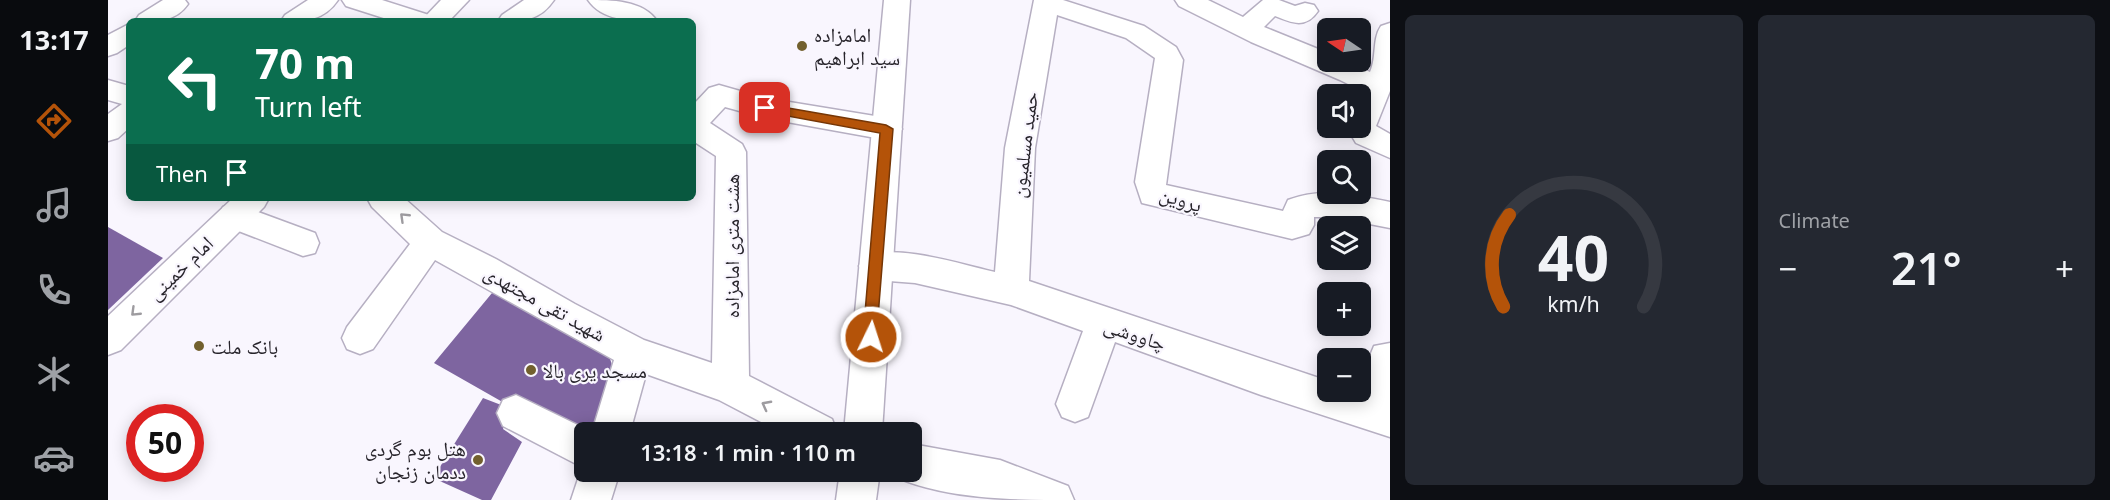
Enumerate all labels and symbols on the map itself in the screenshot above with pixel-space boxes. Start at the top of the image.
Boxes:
north arrow [1317,18,1371,72]
place label: امامزاده سید ابراهیم [814,21,900,72]
marker: امامزاده سید ابراهیم [795,39,809,53]
pin [739,82,790,133]
street label: حمید مسلمیون [1004,90,1044,200]
street label: هشت متری امامزاده [718,174,745,318]
street label: پروین [1157,180,1206,218]
one-way arrow [401,213,411,224]
street label: امام خمینی [141,230,219,307]
street label: شهید تقی مجتهدی [479,258,611,348]
one-way arrow [132,305,142,316]
position arrow [839,305,903,369]
street label: چاووشی [1101,311,1170,357]
place label: بانک ملت [211,333,278,360]
marker: بانک ملت [192,339,206,353]
place label: مسجد یری بالا [543,357,647,384]
marker: مسجد یری بالا [524,363,538,377]
one-way arrow [762,401,772,412]
speed limit sign: 50 [126,404,204,482]
place label: هتل بوم گردی ددمان زنجان [365,435,466,485]
marker: هتل بوم گردی ددمان زنجان [471,453,485,467]

